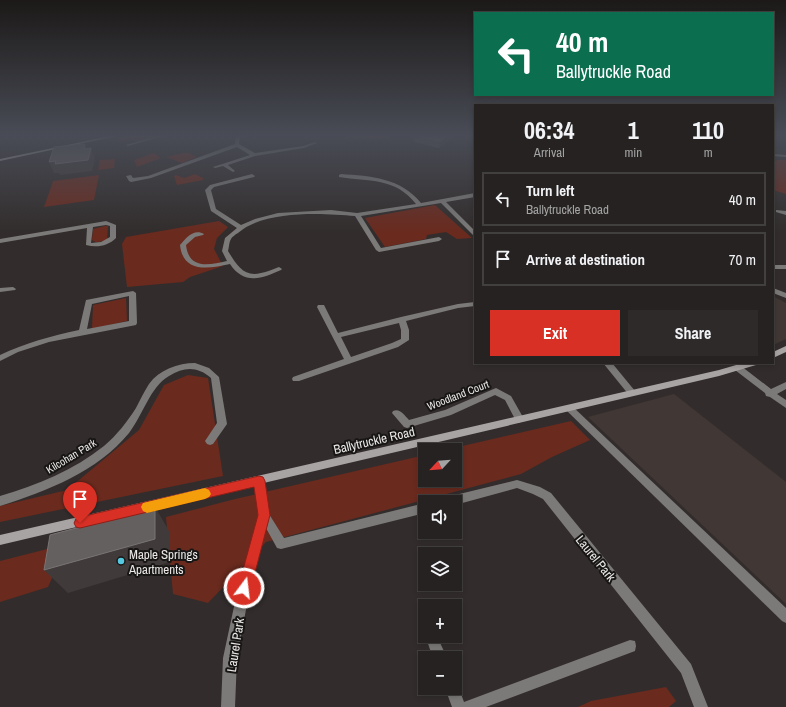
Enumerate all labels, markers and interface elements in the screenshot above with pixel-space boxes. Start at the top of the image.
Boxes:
text: 40 m [556,23,608,61]
icon: left [490,28,542,80]
text: Ballytruckle Road [556,59,671,84]
text: 06:34 [524,114,574,146]
text: 1 [628,114,639,146]
text: 110 [692,114,724,146]
text: Arrival [534,144,565,161]
text: min [624,144,642,161]
text: m [704,144,713,161]
text: Turn left [526,180,574,201]
icon: left [492,188,514,210]
text: 40 m [729,189,756,210]
text: Ballytruckle Road [526,201,609,218]
icon: arrive [492,248,514,270]
text: Arrive at destination [526,249,645,270]
text: 70 m [729,249,756,270]
button: Exit [490,310,620,356]
button: Share [628,310,758,356]
street label: Woodland Court [425,377,491,413]
street label: Ballytruckle Road [332,423,416,458]
street label: Kilcohan Park [43,435,99,476]
north arrow [418,443,462,487]
map controls [418,443,462,695]
pin [63,482,97,523]
icon: arrive [69,488,91,510]
button: sound [418,495,462,539]
street label: Laurel Park [572,532,620,585]
place label: Maple Springs Apartments [128,546,198,578]
button: layers [418,547,462,591]
marker: Maple Springs Apartments [116,556,126,566]
position arrow [223,567,265,609]
button: + [418,599,462,643]
street label: Laurel Park [223,616,248,673]
button: − [418,651,462,695]

